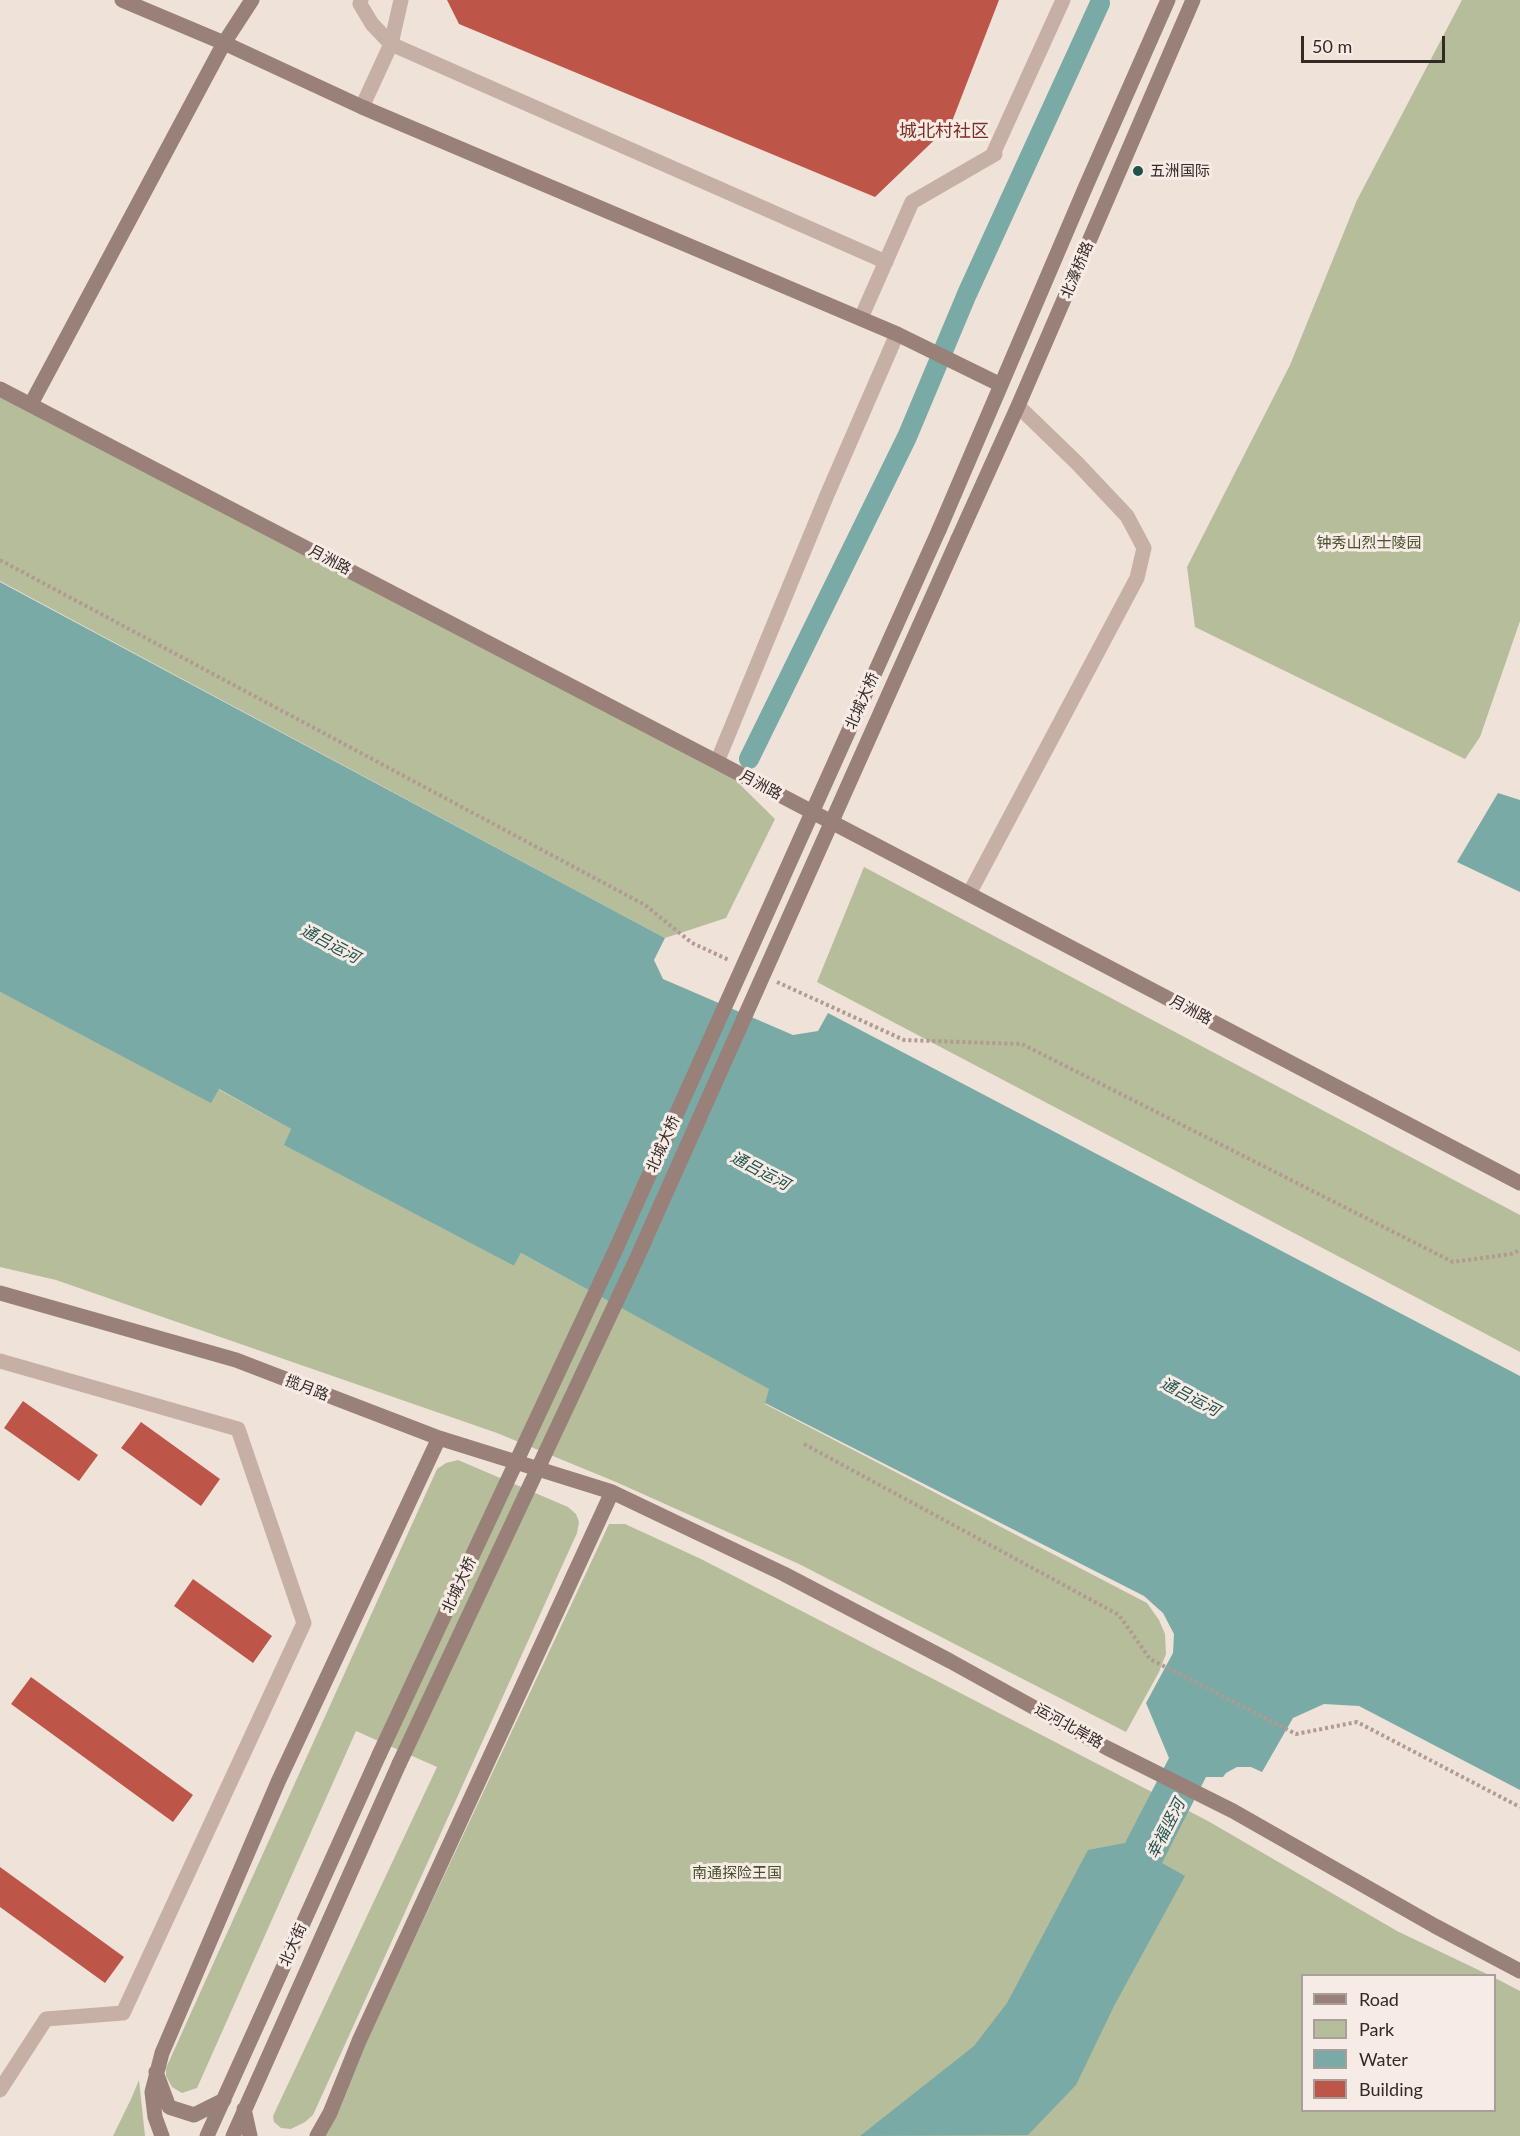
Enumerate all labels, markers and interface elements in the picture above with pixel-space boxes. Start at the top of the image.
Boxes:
scale bar [1304,24,1448,62]
text: 50 m [1312,35,1352,57]
district label: 城北村社区 [899,120,989,142]
place label: 五洲国际 [1150,162,1210,180]
marker: 五洲国际 [1131,164,1145,178]
street label: 北濠桥路 [1057,239,1097,301]
park label: 钟秀山烈士陵园 [1317,534,1421,552]
street label: 月洲路 [306,541,354,579]
street label: 北城大桥 [842,670,882,732]
street label: 月洲路 [737,766,785,804]
water label: 通吕运河 [297,921,363,967]
street label: 月洲路 [1167,991,1215,1029]
street label: 北城大桥 [643,1113,683,1175]
water label: 通吕运河 [727,1148,793,1194]
street label: 揽月路 [283,1372,331,1404]
water label: 通吕运河 [1157,1374,1223,1420]
street label: 北城大桥 [438,1554,480,1616]
street label: 运河北岸路 [1032,1700,1106,1752]
water label: 幸福竖河 [1143,1796,1189,1862]
park label: 南通探险王国 [692,1864,782,1882]
street label: 北大街 [276,1921,310,1969]
legend [1301,1974,1496,2112]
text: Road [1359,1988,1399,2010]
text: Park [1359,2018,1394,2040]
text: Water [1359,2048,1408,2070]
text: Building [1359,2078,1423,2100]

